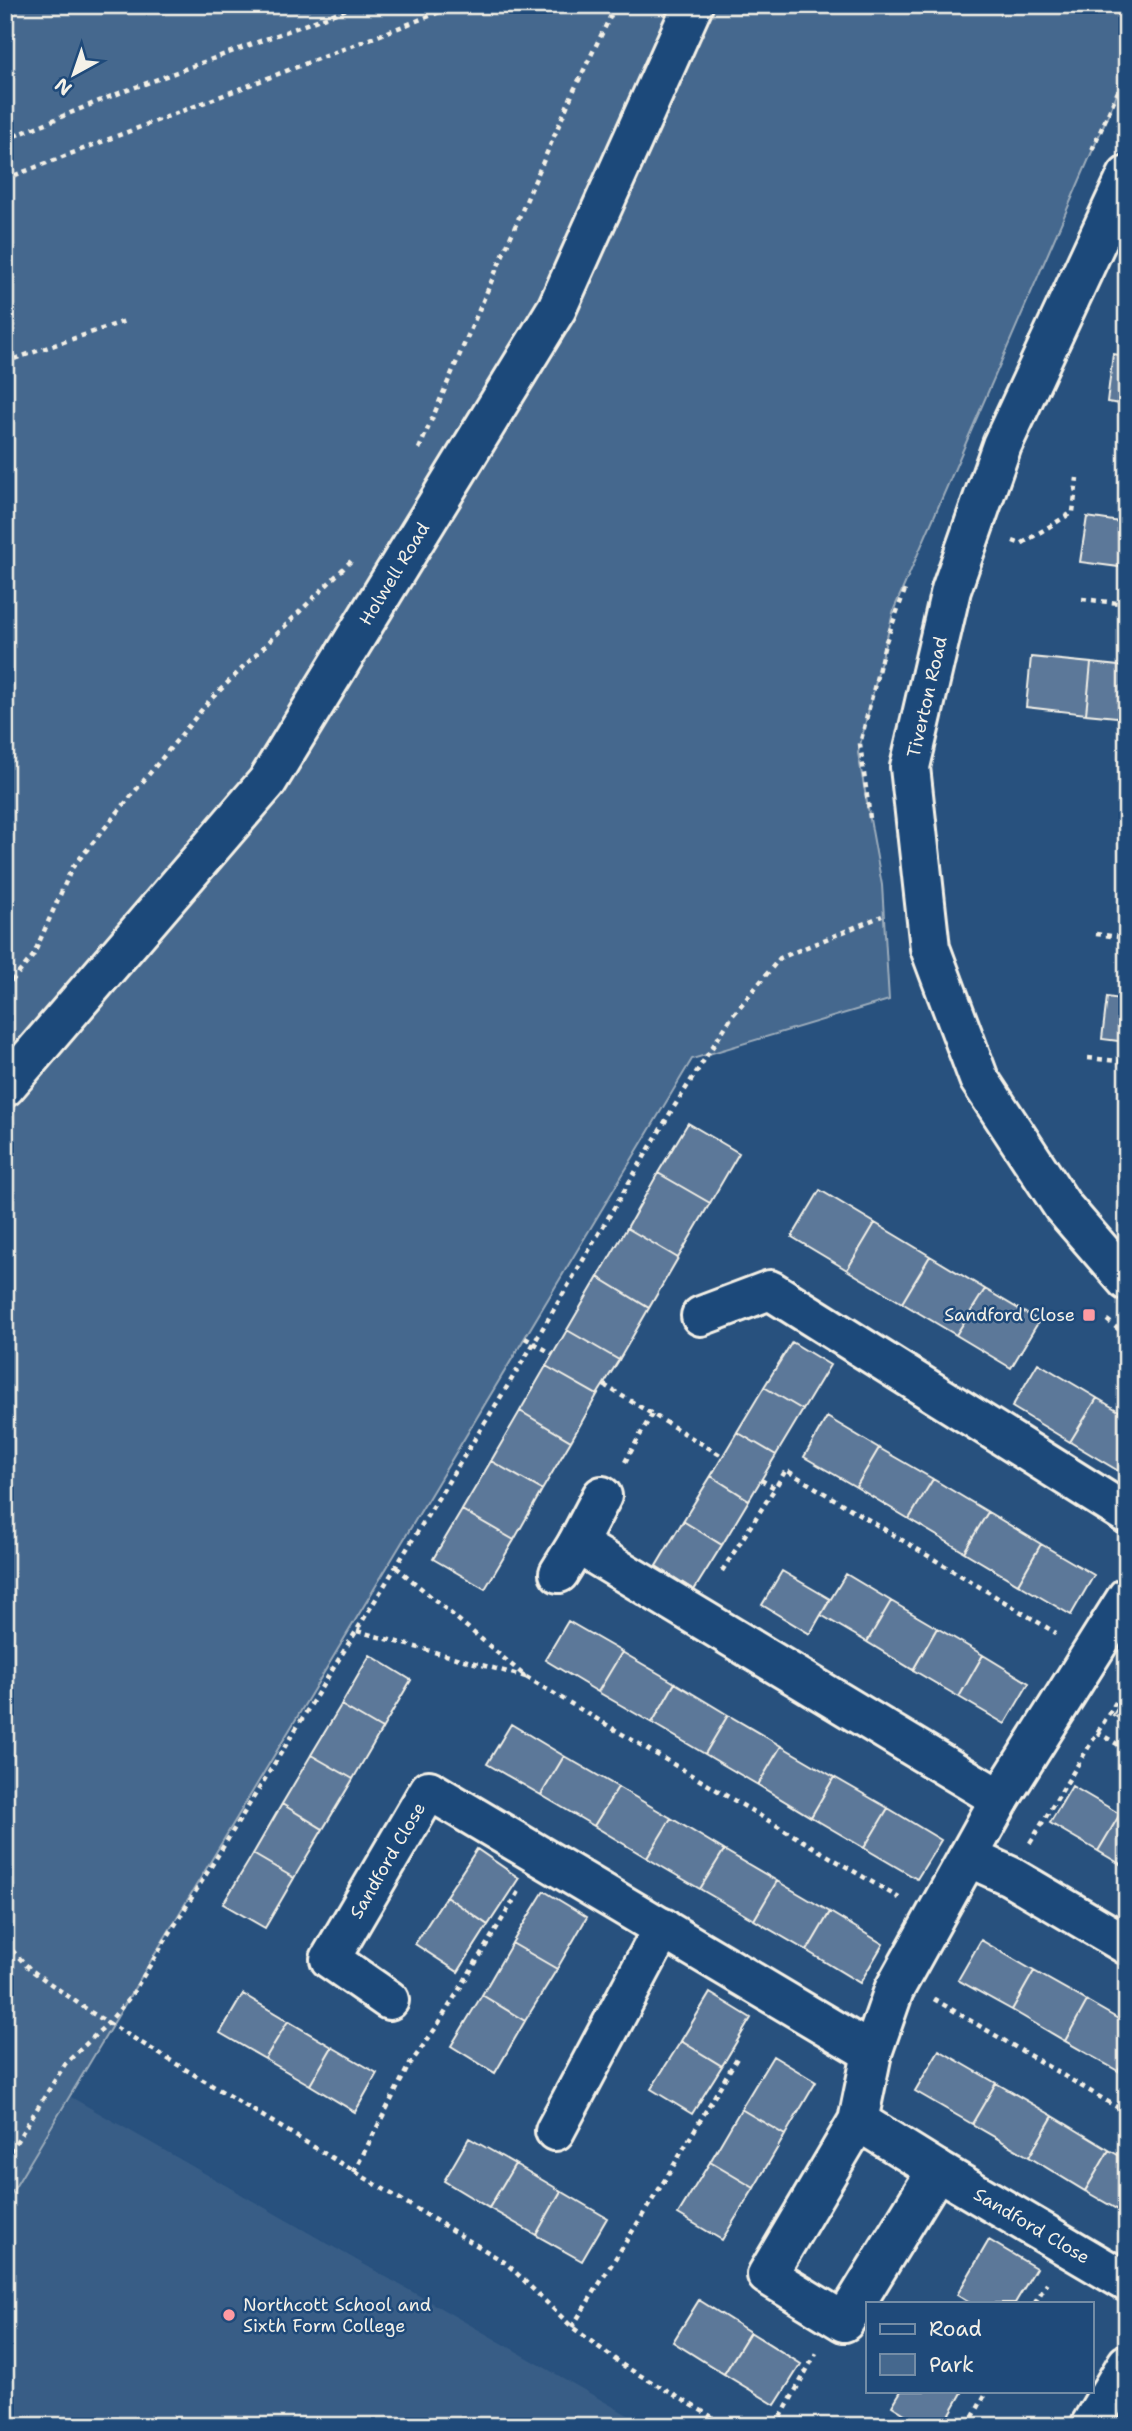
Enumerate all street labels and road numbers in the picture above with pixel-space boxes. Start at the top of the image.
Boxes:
street label: Holwell Road [354,518,435,630]
street label: Tiverton Road [901,634,953,760]
street label: Sandford Close [344,1798,431,1923]
street label: Sandford Close [969,2182,1094,2269]

